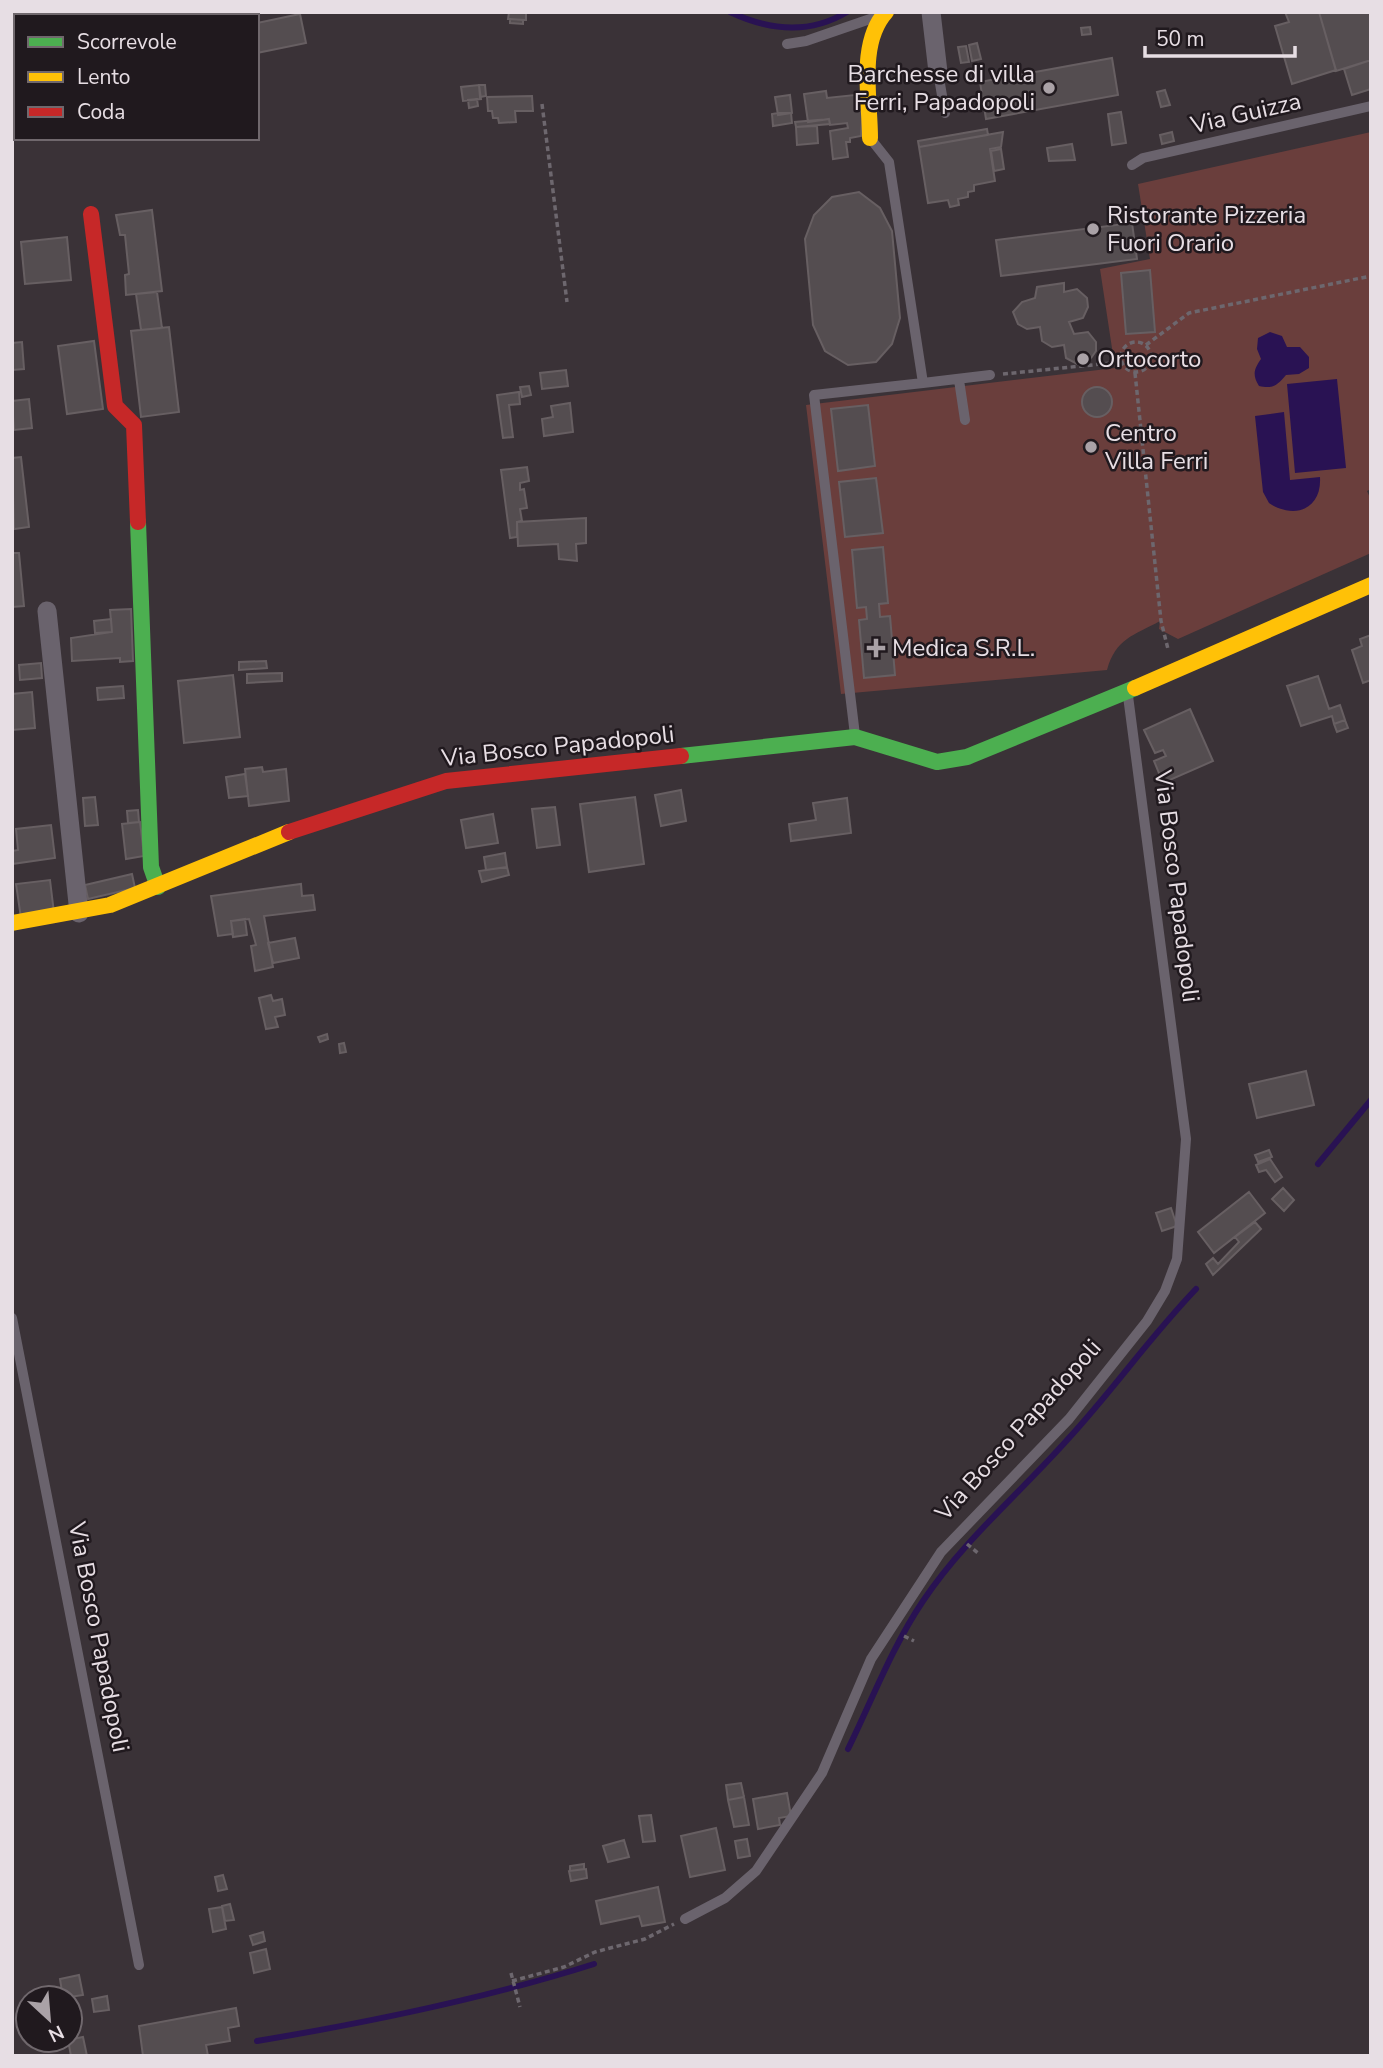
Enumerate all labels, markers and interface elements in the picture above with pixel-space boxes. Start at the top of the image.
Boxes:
legend [14,14,259,140]
scale bar [1145,14,1296,58]
text: 50 m [1156,25,1205,53]
text: Scorrevole [77,28,177,56]
place label: Barchesse di villa Ferri, Papadopoli [847,58,1035,118]
text: Lento [77,63,130,91]
marker: Barchesse di villa Ferri, Papadopoli [1041,80,1057,96]
street label: Via Guizza [1187,85,1304,141]
text: Coda [77,98,125,126]
place label: Ristorante Pizzeria Fuori Orario [1107,199,1306,259]
marker: Ristorante Pizzeria Fuori Orario [1085,221,1101,237]
place label: Ortocorto [1097,343,1201,375]
marker: Ortocorto [1075,351,1091,367]
place label: Centro Villa Ferri [1104,417,1208,477]
marker: Centro Villa Ferri [1083,439,1099,455]
place label: Medica S.R.L. [892,632,1035,664]
marker: Medica S.R.L. [866,638,886,658]
street label: Via Bosco Papadopoli [439,718,676,774]
street label: Via Bosco Papadopoli [1147,767,1207,1004]
street label: Via Bosco Papadopoli [927,1332,1108,1528]
street label: Via Bosco Papadopoli [61,1518,137,1755]
north arrow [14,1984,84,2054]
text: N [44,2019,68,2048]

